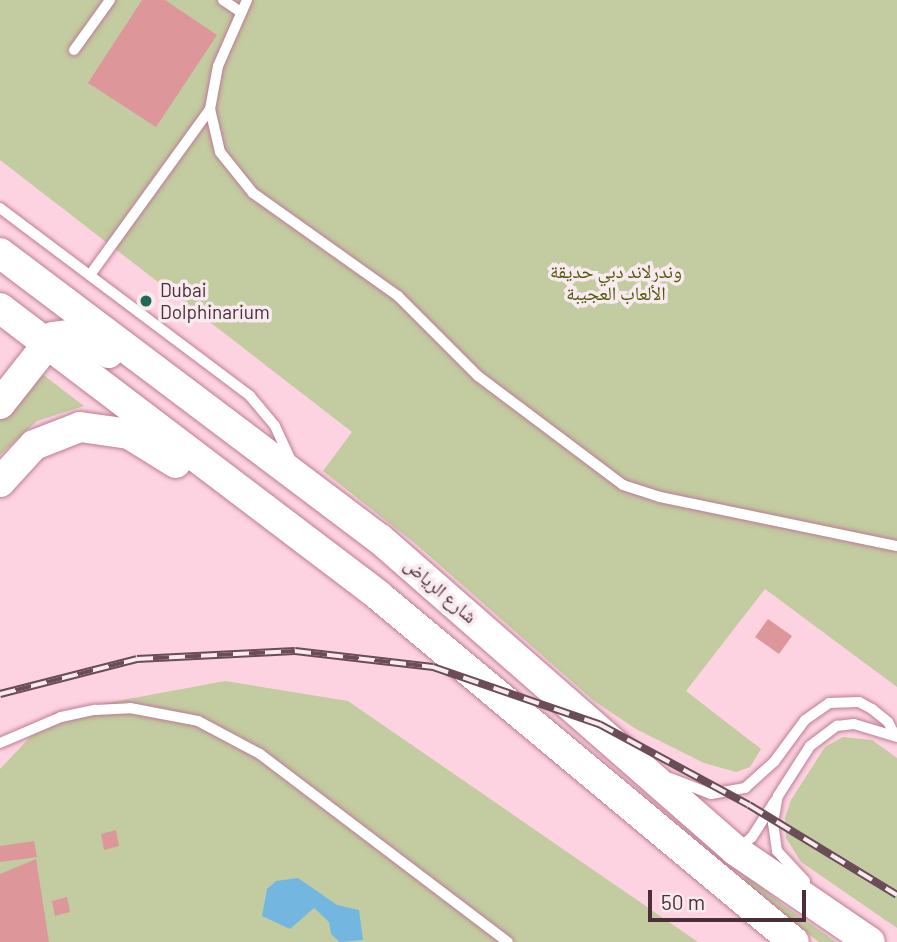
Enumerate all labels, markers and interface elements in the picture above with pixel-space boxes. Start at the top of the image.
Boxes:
park label: وندرلاند دبي حديقة الألعاب العجيبة [550,260,682,304]
place label: Dubai Dolphinarium [160,279,270,323]
marker: Dubai Dolphinarium [138,293,154,309]
street label: شارع الرياض [400,552,482,628]
scale bar [652,876,810,920]
text: 50 m [661,889,705,914]

